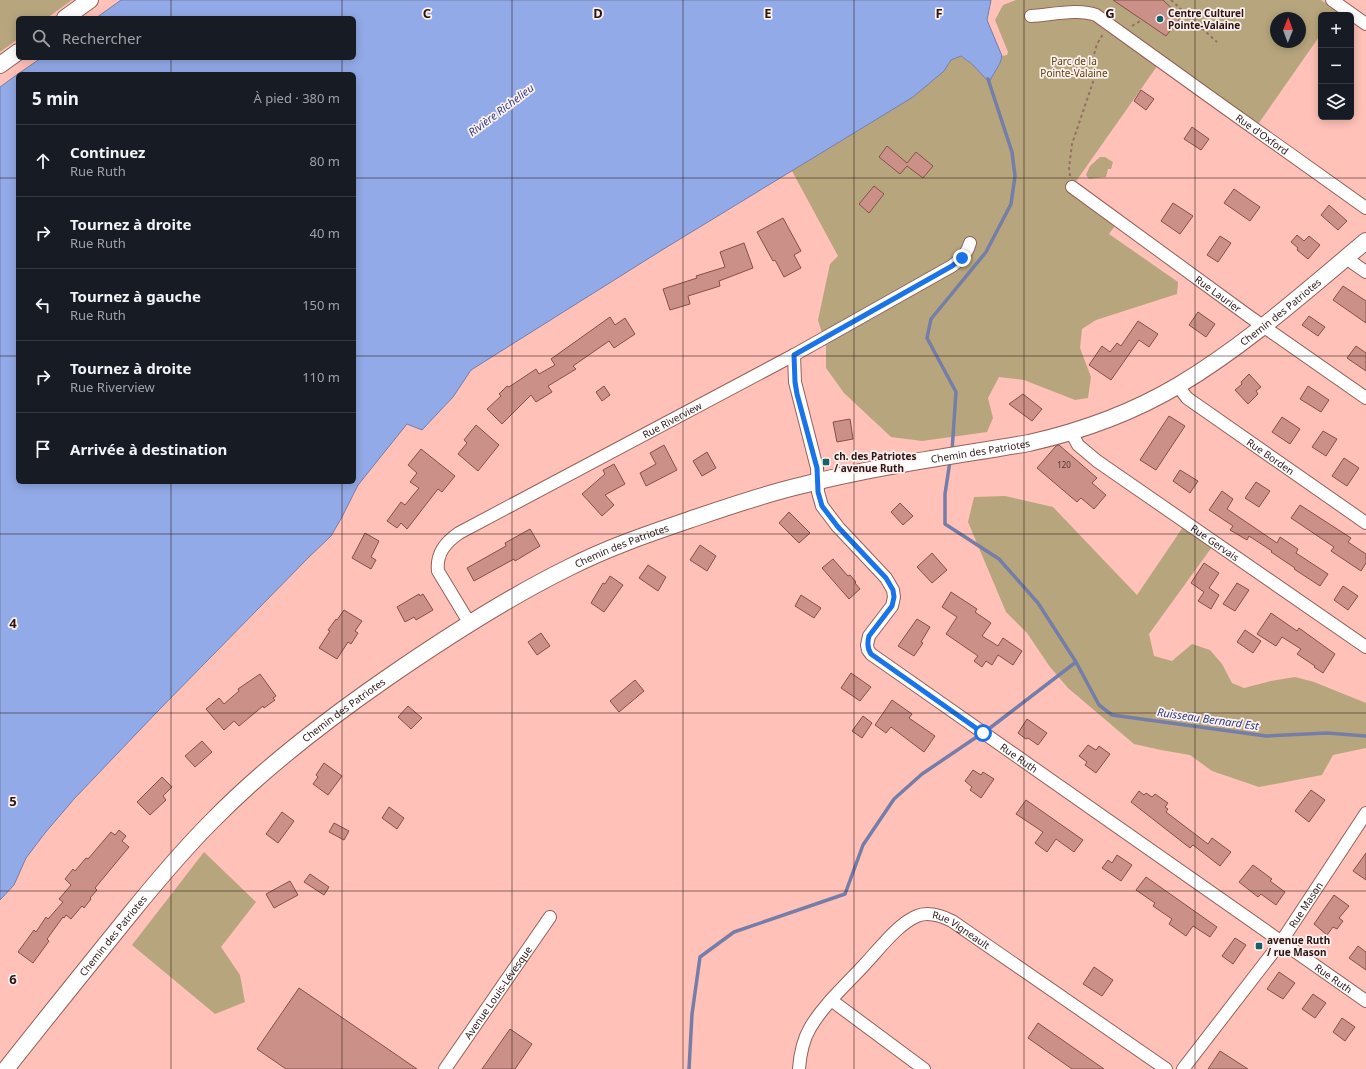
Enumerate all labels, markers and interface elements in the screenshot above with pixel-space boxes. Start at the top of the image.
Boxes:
text: C [423,4,431,22]
text: D [593,4,603,22]
text: E [764,4,772,22]
text: F [935,4,943,22]
text: G [1105,4,1115,22]
place label: Centre Culturel Pointe-Valaine [1168,6,1244,32]
north arrow [1270,12,1306,48]
map controls [1318,12,1354,120]
button: + [1318,12,1354,48]
marker: Centre Culturel Pointe-Valaine [1155,14,1165,24]
search box [16,16,356,60]
icon: search [30,27,52,49]
text: Rechercher [62,28,142,48]
button: − [1318,48,1354,84]
park label: Parc de la Pointe-Valaine [1040,54,1108,80]
water label: Rivière Richelieu [465,80,537,139]
button: layers [1318,84,1354,120]
text: 5 min [32,87,79,110]
text: À pied · 380 m [254,89,340,107]
street label: Rue d'Oxford [1233,111,1291,158]
text: Continuez [70,142,145,162]
icon: ahead [32,150,54,172]
text: 80 m [310,152,340,170]
text: Rue Ruth [70,162,126,180]
text: Tournez à droite [70,214,191,234]
icon: right [32,222,54,244]
text: 40 m [310,224,340,242]
text: Rue Ruth [70,234,126,252]
route end [953,249,971,267]
street label: Rue Laurier [1192,272,1244,315]
street label: Chemin des Patriotes [1237,275,1324,349]
text: Tournez à gauche [70,286,201,306]
icon: left [32,294,54,316]
text: 150 m [302,296,340,314]
text: Rue Ruth [70,306,126,324]
text: Tournez à droite [70,358,191,378]
icon: right [32,366,54,388]
text: 110 m [302,368,340,386]
text: Rue Riverview [70,378,155,396]
street label: Rue Riverview [640,398,704,441]
street label: Rue Borden [1244,435,1297,478]
street label: Chemin des Patriotes [930,436,1031,466]
icon: arrive [32,438,54,460]
text: Arrivée à destination [70,439,227,459]
place label: ch. des Patriotes / avenue Ruth [834,449,917,475]
marker: ch. des Patriotes / avenue Ruth [821,457,831,467]
house number: 120 [1057,459,1071,470]
street label: Chemin des Patriotes [572,520,671,571]
street label: Rue Gervais [1188,521,1242,564]
text: 4 [9,614,17,632]
street label: Chemin des Patriotes [299,674,388,745]
water label: Ruisseau Bernard Est [1156,704,1260,733]
route start [974,724,992,742]
street label: Rue Ruth [998,740,1041,776]
text: 5 [9,792,17,810]
street label: Rue Mason [1285,879,1326,931]
street label: Chemin des Patriotes [76,892,150,979]
street label: Rue Vigneault [931,907,993,952]
place label: avenue Ruth / rue Mason [1267,933,1330,959]
marker: avenue Ruth / rue Mason [1254,941,1264,951]
street label: Avenue Louis-Lévesque [461,943,535,1042]
street label: Rue Ruth [1312,960,1355,996]
text: 6 [9,970,17,988]

